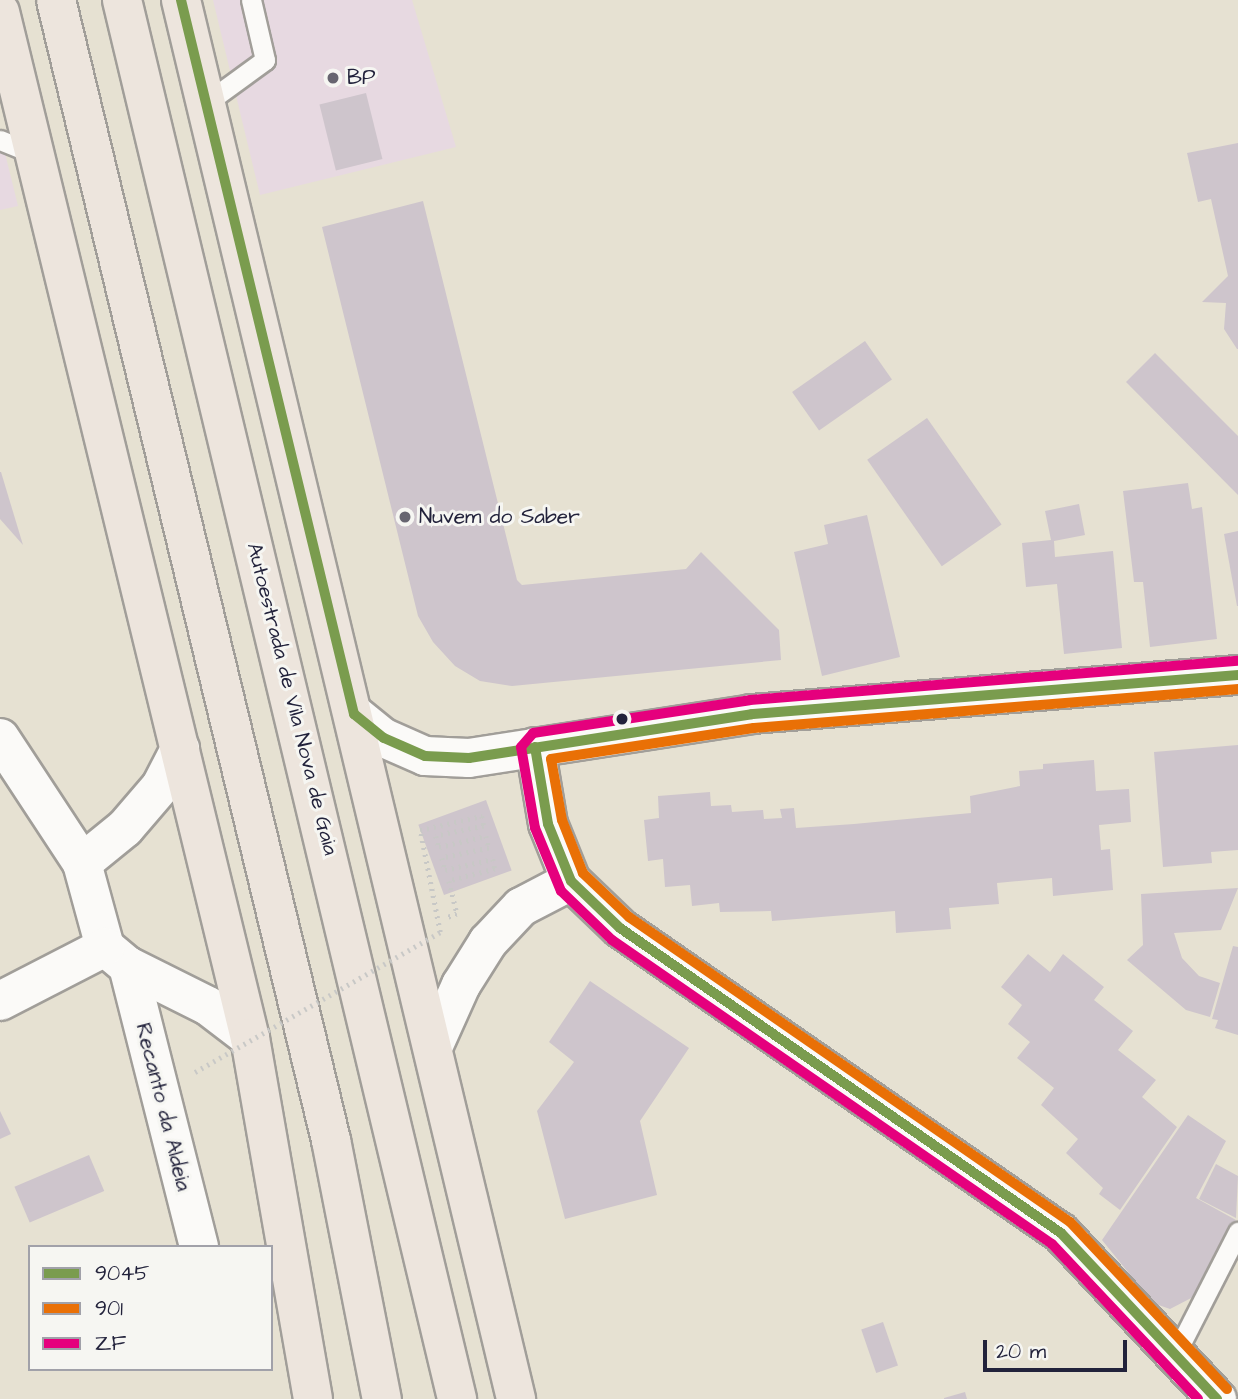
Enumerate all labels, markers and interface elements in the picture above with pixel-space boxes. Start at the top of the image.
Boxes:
place label: BP [347,65,375,91]
marker: BP [325,70,341,86]
place label: Nuvem do Saber [419,504,580,530]
marker: Nuvem do Saber [397,509,413,525]
street label: Autoestrada de Vila Nova de Gaia [241,540,343,858]
unlabelled marker [615,712,629,726]
street label: Recanto da Aldeia [130,1020,196,1194]
legend [28,1245,273,1371]
text: 9045 [95,1259,149,1288]
text: 901 [95,1294,123,1323]
scale bar [986,1326,1130,1370]
text: ZF [95,1329,126,1358]
text: 20 m [996,1337,1046,1366]

